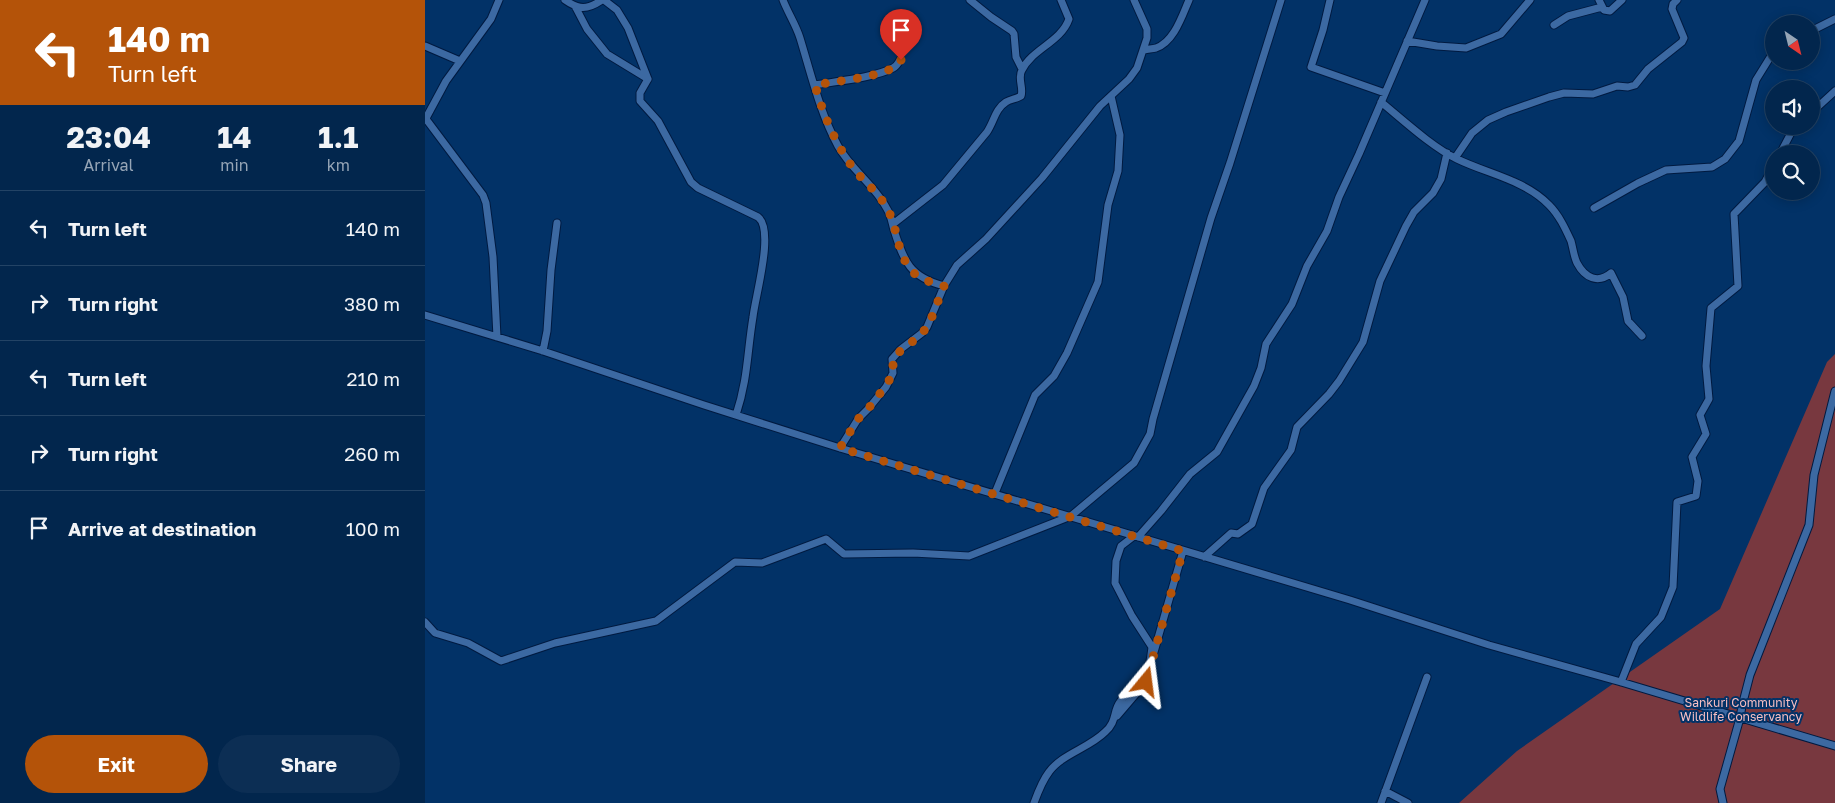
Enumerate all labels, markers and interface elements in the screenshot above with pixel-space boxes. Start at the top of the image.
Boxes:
pin [880,9,922,60]
north arrow [1765,15,1820,70]
map controls [1765,15,1820,200]
icon: arrive [887,16,915,44]
text: 140 m [108,18,210,60]
icon: left [25,20,90,85]
text: Turn left [108,60,197,87]
button: sound [1765,80,1820,135]
text: 23:04 [66,119,151,155]
text: 14 [217,119,252,155]
text: 1.1 [318,119,359,155]
button: search [1765,145,1820,200]
text: Arrival [84,155,134,175]
text: min [220,155,249,175]
text: km [327,155,350,175]
icon: left [25,214,53,242]
text: Turn left [68,217,147,240]
text: 140 m [346,217,400,240]
icon: right [25,289,53,317]
text: Turn right [68,292,158,315]
text: 380 m [344,292,400,315]
icon: left [25,364,53,392]
text: Turn left [68,367,147,390]
text: 210 m [346,367,400,390]
icon: right [25,439,53,467]
text: Turn right [68,442,158,465]
text: 260 m [344,442,400,465]
icon: arrive [25,514,53,542]
text: Arrive at destination [68,517,256,540]
text: 100 m [346,517,400,540]
position arrow [1119,655,1171,707]
park label: Sankuri Community Wildlife Conservancy [1680,695,1802,724]
button: Exit [25,735,208,793]
button: Share [218,735,400,793]

